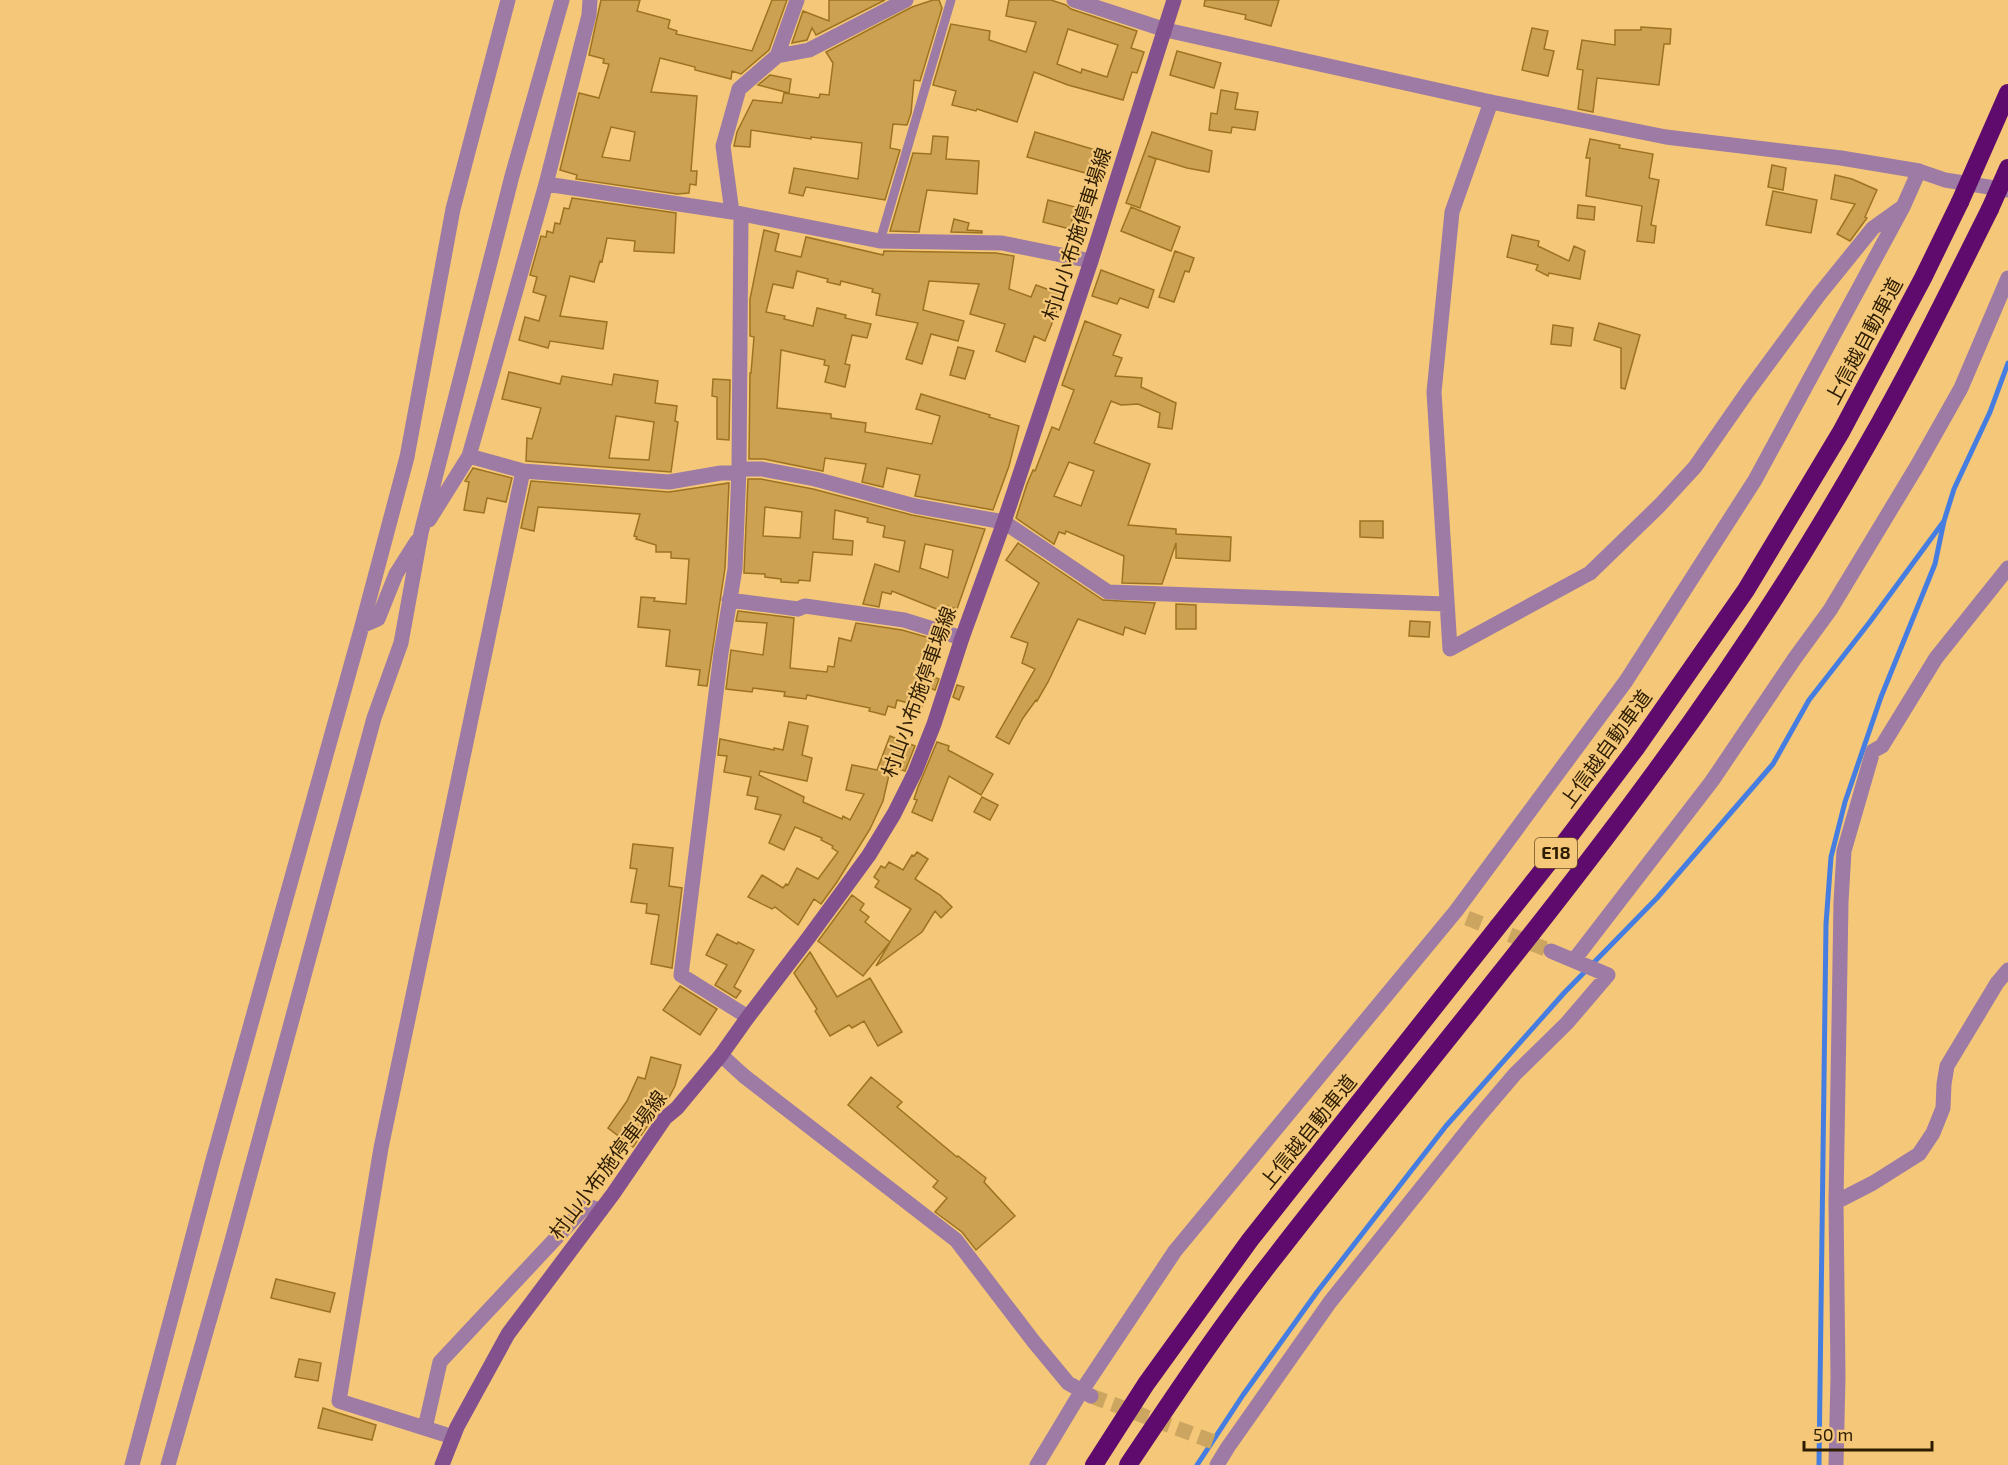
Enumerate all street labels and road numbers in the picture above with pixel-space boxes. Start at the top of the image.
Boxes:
street label: 村山小布施停車場線 [1037,144,1115,323]
street label: 上信越自動車道 [1820,273,1907,408]
street label: 村山小布施停車場線 [876,603,960,780]
street label: 上信越自動車道 [1554,685,1656,812]
road number: E18 [1535,838,1577,868]
street label: 上信越自動車道 [1254,1069,1361,1193]
street label: 村山小布施停車場線 [543,1085,671,1243]

